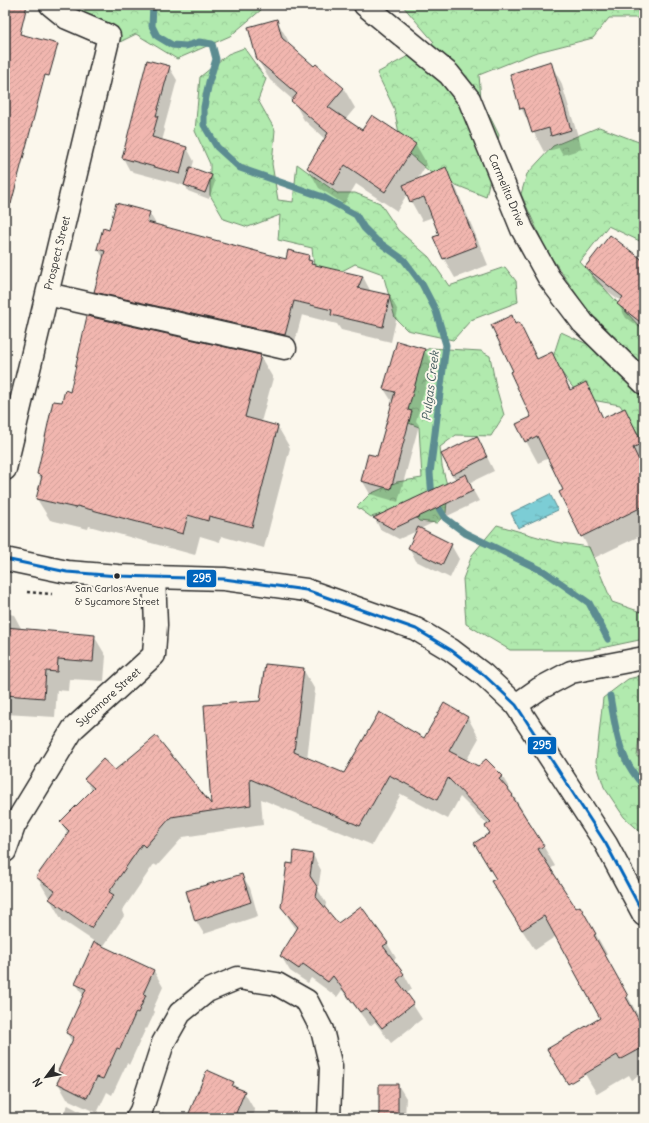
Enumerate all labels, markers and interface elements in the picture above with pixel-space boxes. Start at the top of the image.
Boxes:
street label: Carmelita Drive [486,152,529,228]
street label: Prospect Street [41,214,73,291]
water label: Pulgas Creek [418,349,442,422]
line badge: 295 [186,569,217,588]
marker: San Carlos Avenue & Sycamore Street [112,571,122,581]
text: 295 [193,571,211,585]
place label: San Carlos Avenue & Sycamore Street [75,582,160,608]
street label: Sycamore Street [73,664,143,730]
line badge: 295 [527,736,557,755]
text: 295 [533,738,551,752]
north arrow [26,1057,66,1097]
text: N [30,1075,45,1089]

